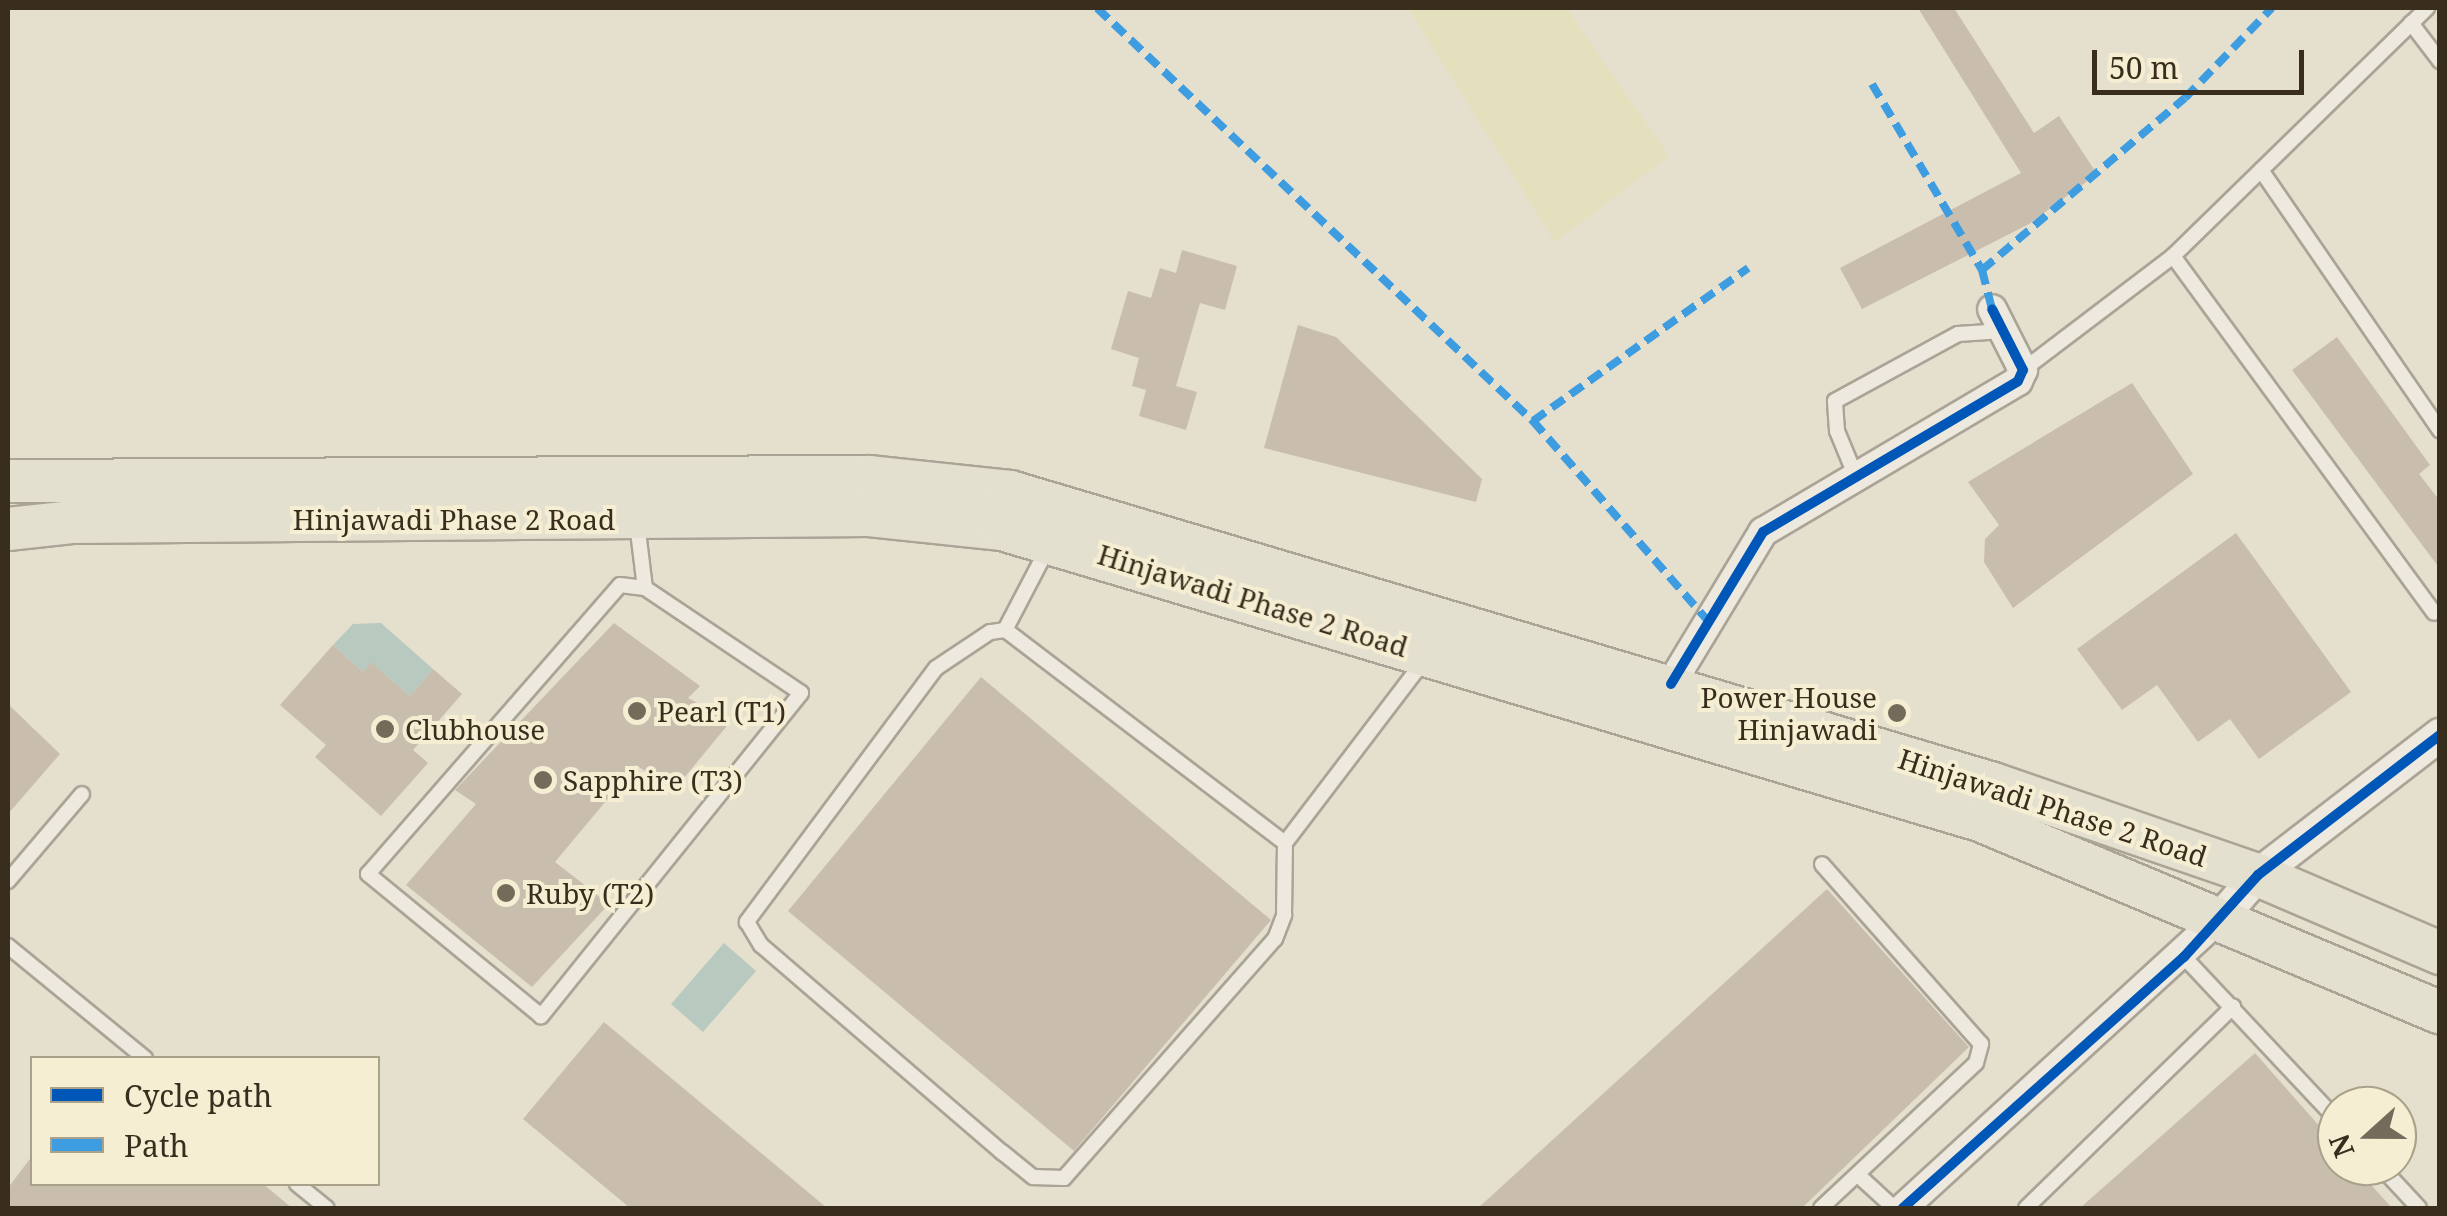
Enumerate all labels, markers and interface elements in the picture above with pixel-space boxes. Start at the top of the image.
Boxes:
scale bar [2097,30,2310,92]
text: 50 m [2109,47,2179,88]
street label: Hinjawadi Phase 2 Road [293,502,615,536]
street label: Hinjawadi Phase 2 Road [1094,537,1412,663]
place label: Power House Hinjawadi [1701,680,1877,746]
place label: Pearl (T1) [657,694,786,728]
marker: Pearl (T1) [626,700,648,722]
marker: Power House Hinjawadi [1886,702,1908,724]
place label: Clubhouse [405,712,545,746]
marker: Clubhouse [374,718,396,740]
street label: Hinjawadi Phase 2 Road [1894,741,2212,873]
place label: Sapphire (T3) [563,763,743,797]
marker: Sapphire (T3) [532,769,554,791]
place label: Ruby (T2) [526,876,654,910]
marker: Ruby (T2) [495,882,517,904]
legend [30,1056,380,1186]
text: Cycle path [124,1075,272,1116]
north arrow [2317,1086,2417,1186]
text: Path [124,1125,189,1166]
text: N [2319,1129,2363,1163]

